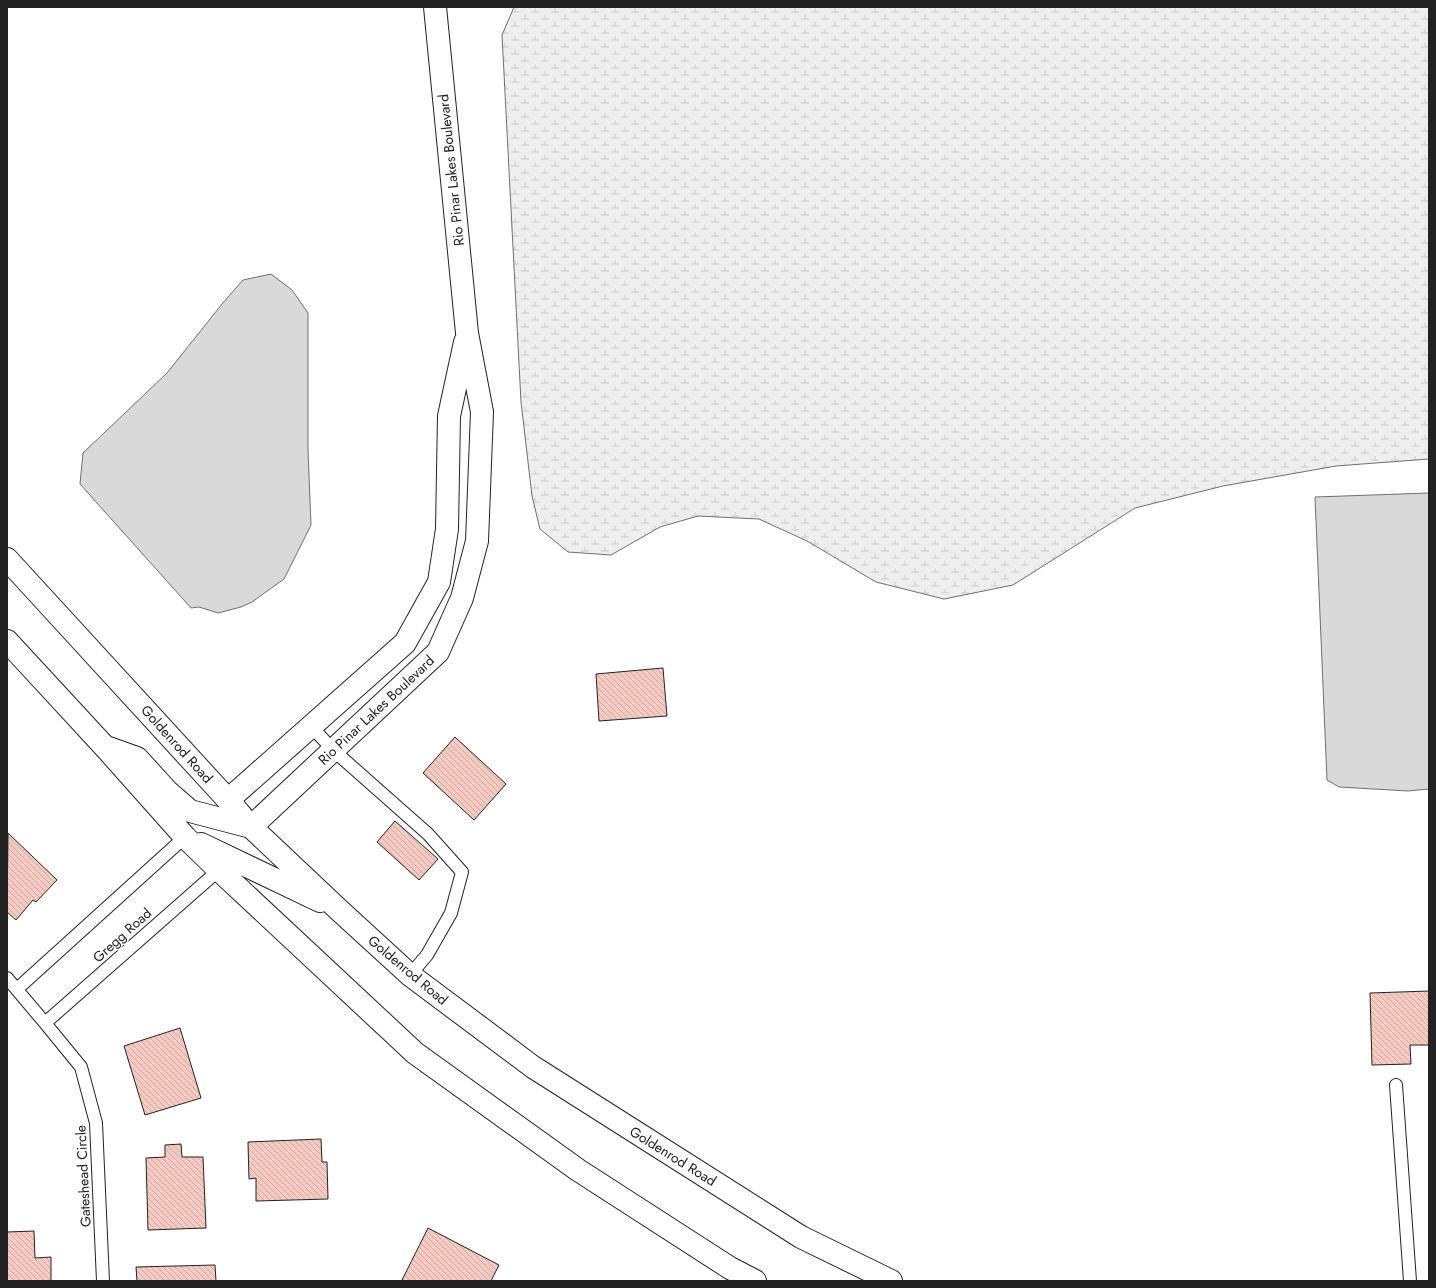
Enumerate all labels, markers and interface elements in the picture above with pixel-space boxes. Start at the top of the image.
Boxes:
street label: Rio Pinar Lakes Boulevard [433,93,469,247]
street label: Rio Pinar Lakes Boulevard [313,651,439,769]
street label: Goldenrod Road [136,701,218,787]
street label: Gregg Road [88,903,156,967]
street label: Goldenrod Road [364,931,452,1009]
street label: Goldenrod Road [626,1121,720,1191]
street label: Gateshead Circle [70,1124,96,1228]

